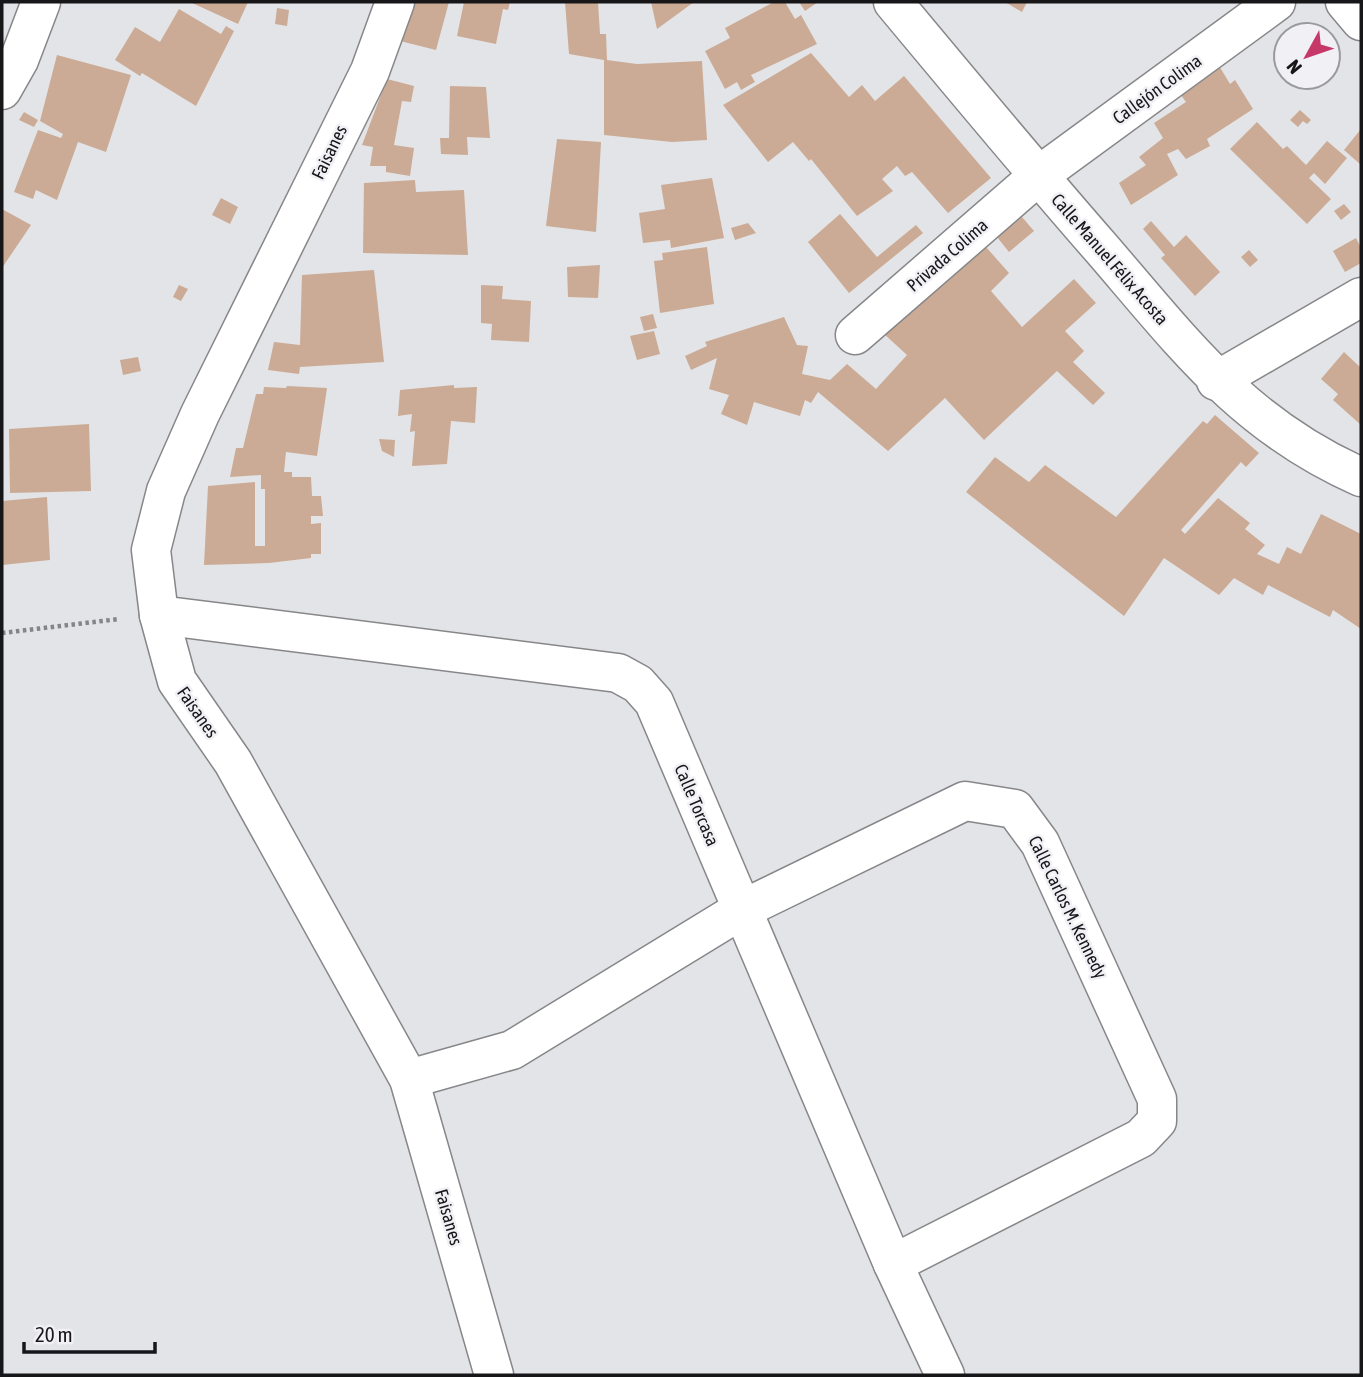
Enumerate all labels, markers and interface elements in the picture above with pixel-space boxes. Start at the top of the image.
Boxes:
north arrow [1272,21,1342,91]
street label: Callejón Colima [1109,50,1205,128]
text: N [1282,56,1306,78]
street label: Faisanes [307,122,351,182]
street label: Calle Manuel Félix Acosta [1047,189,1173,329]
street label: Privada Colima [902,214,992,296]
street label: Faisanes [173,682,223,742]
street label: Calle Torcasa [670,761,724,849]
street label: Calle Carlos M. Kennedy [1024,832,1112,982]
street label: Faisanes [431,1187,467,1247]
scale bar [24,1310,156,1354]
text: 20 m [35,1322,73,1346]

